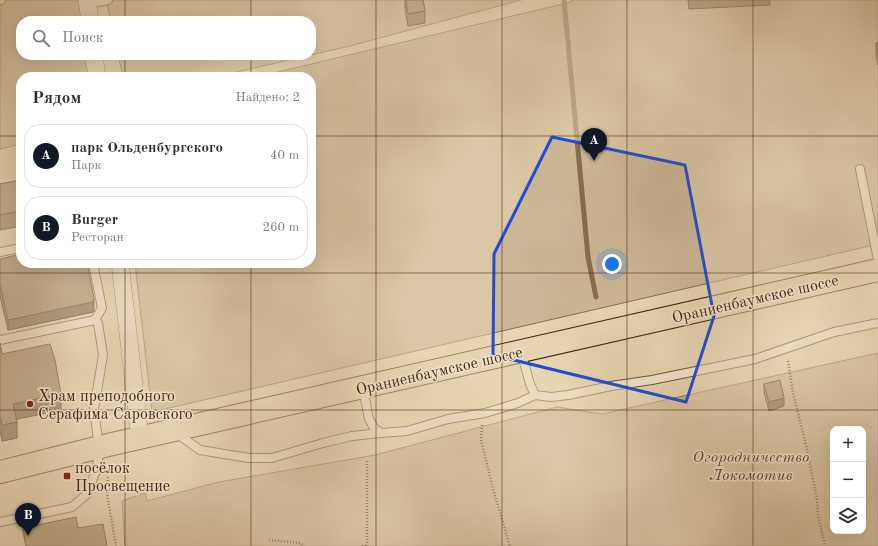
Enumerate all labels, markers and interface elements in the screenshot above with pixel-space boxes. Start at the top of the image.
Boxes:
search box [16,16,316,60]
icon: search [30,27,52,49]
text: Поиск [62,31,103,46]
text: Рядом [32,90,81,107]
text: Найдено: 2 [236,91,300,104]
pin: A [581,128,607,161]
text: парк Ольденбургского [71,141,223,156]
text: A [41,149,51,162]
text: 40 m [270,149,299,162]
text: Парк [71,159,101,172]
text: Burger [71,213,118,228]
text: B [41,221,51,234]
text: 260 m [262,221,299,234]
text: Ресторан [71,231,124,244]
your location [602,254,622,274]
street label: Ораниенбаумское шоссе [671,273,840,327]
street label: Ораниенбаумское шоссе [355,345,524,399]
place label: Храм преподобного Серафима Саровского [38,389,193,423]
marker: Храм преподобного Серафима Саровского [25,399,35,409]
map controls [830,426,866,534]
button: + [830,426,866,462]
park label: Огородничество Локомотив [693,450,809,484]
place label: посёлок Просвещение [75,461,170,495]
button: − [830,462,866,498]
marker: посёлок Просвещение [62,471,72,481]
button: layers [830,498,866,534]
pin: B [15,503,41,536]

